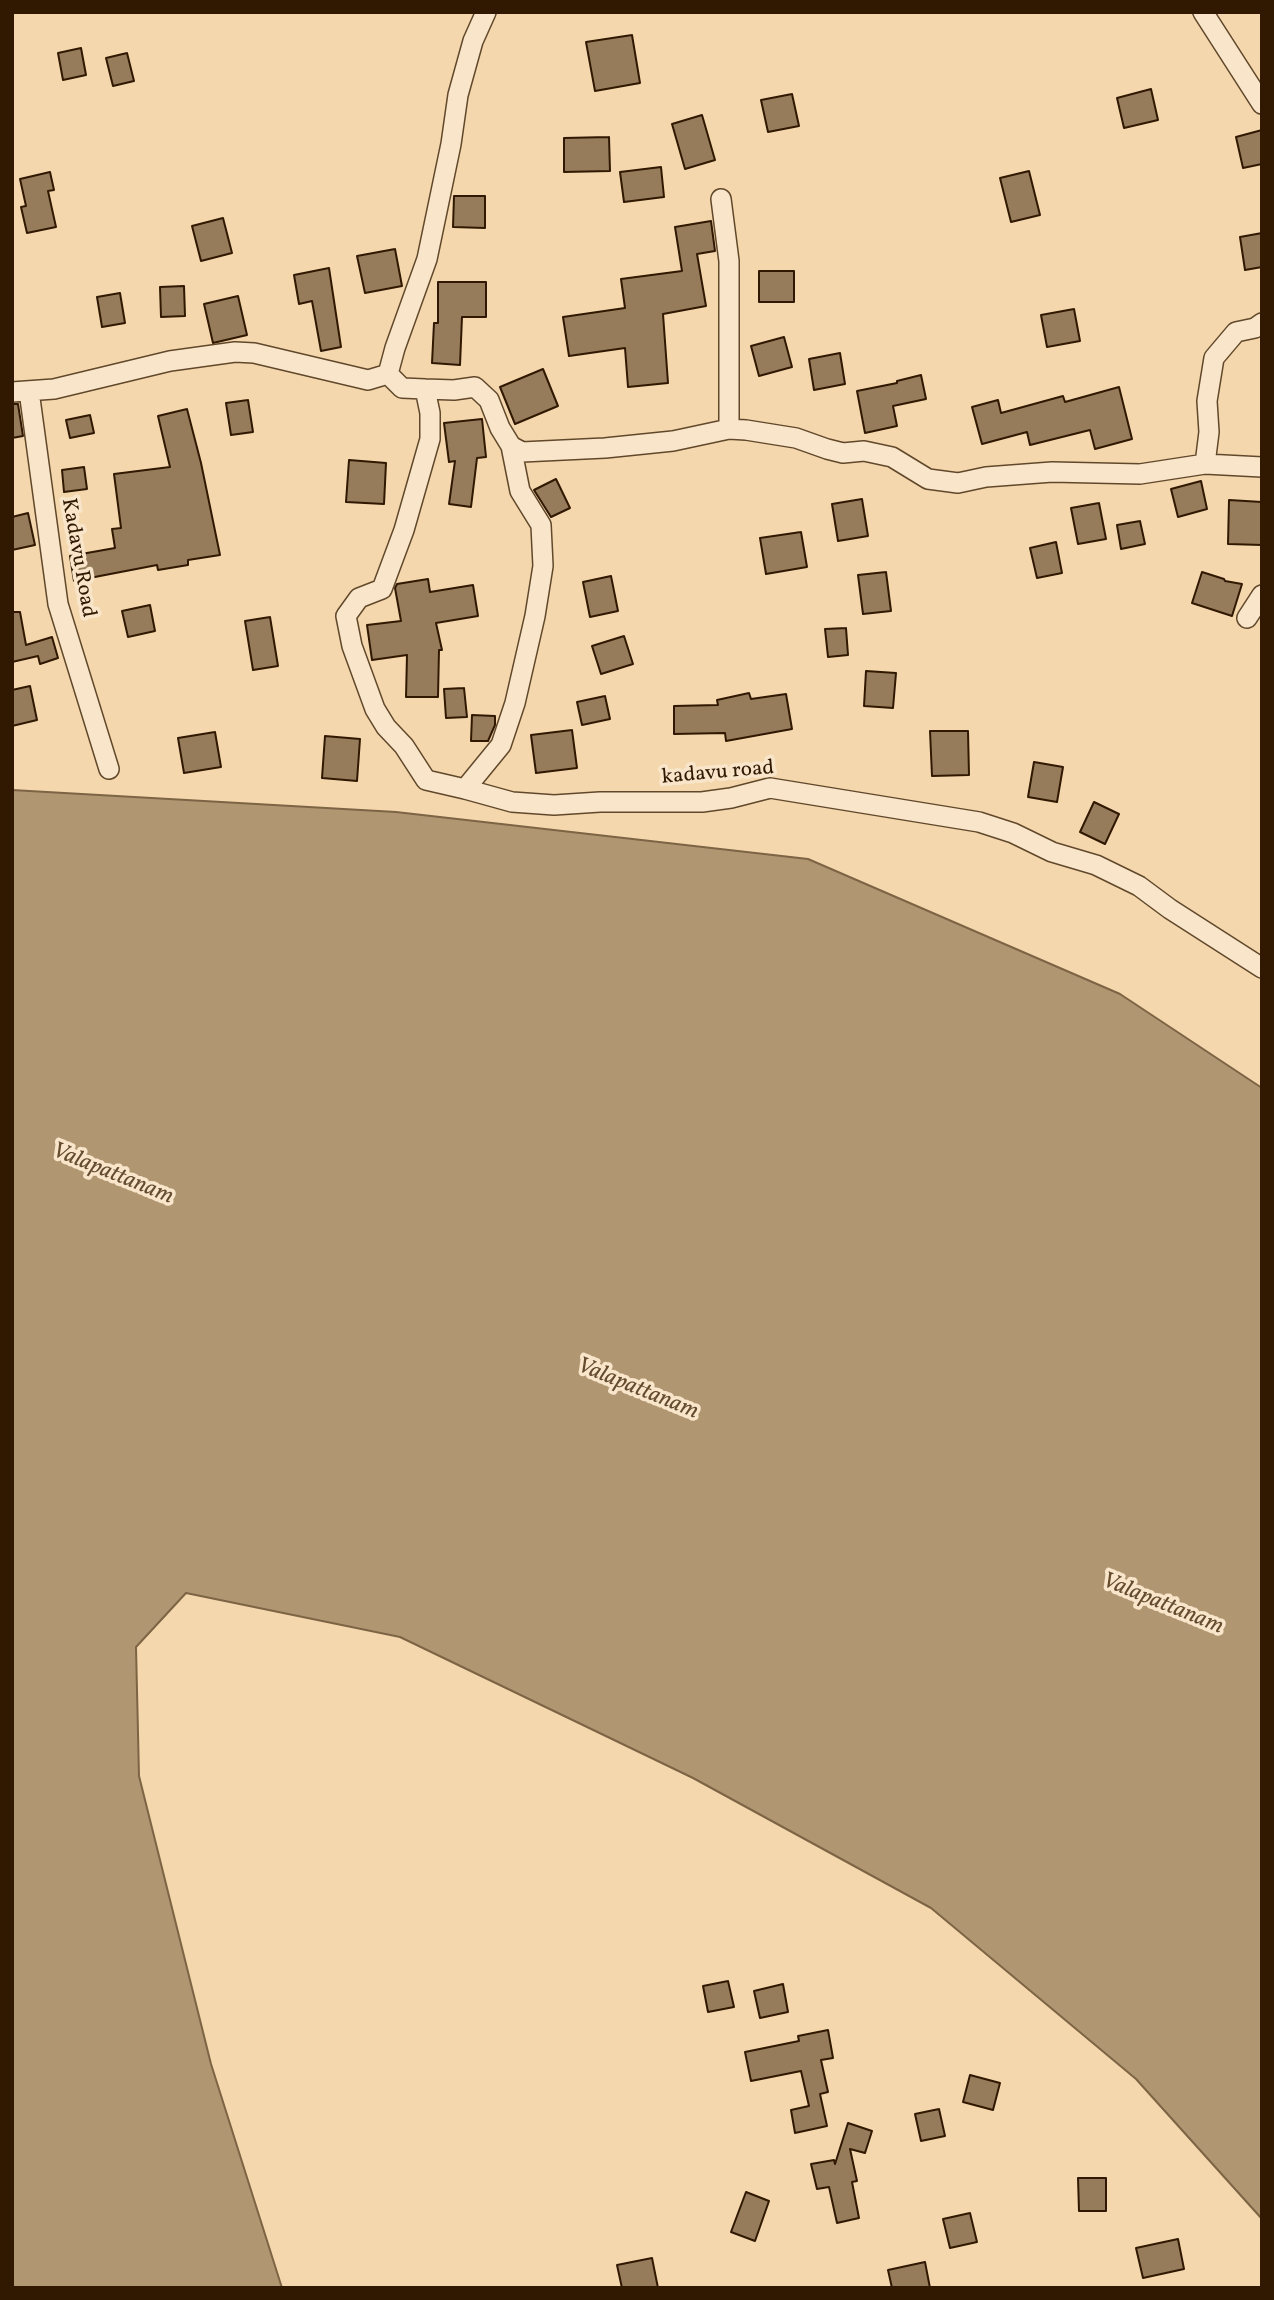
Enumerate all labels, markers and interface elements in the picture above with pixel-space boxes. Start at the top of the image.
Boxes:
street label: Kadavu Road [54,496,100,620]
street label: kadavu road [661,757,775,791]
water label: Valapattanam [47,1138,177,1212]
water label: Valapattanam [572,1353,702,1427]
water label: Valapattanam [1097,1568,1227,1642]

